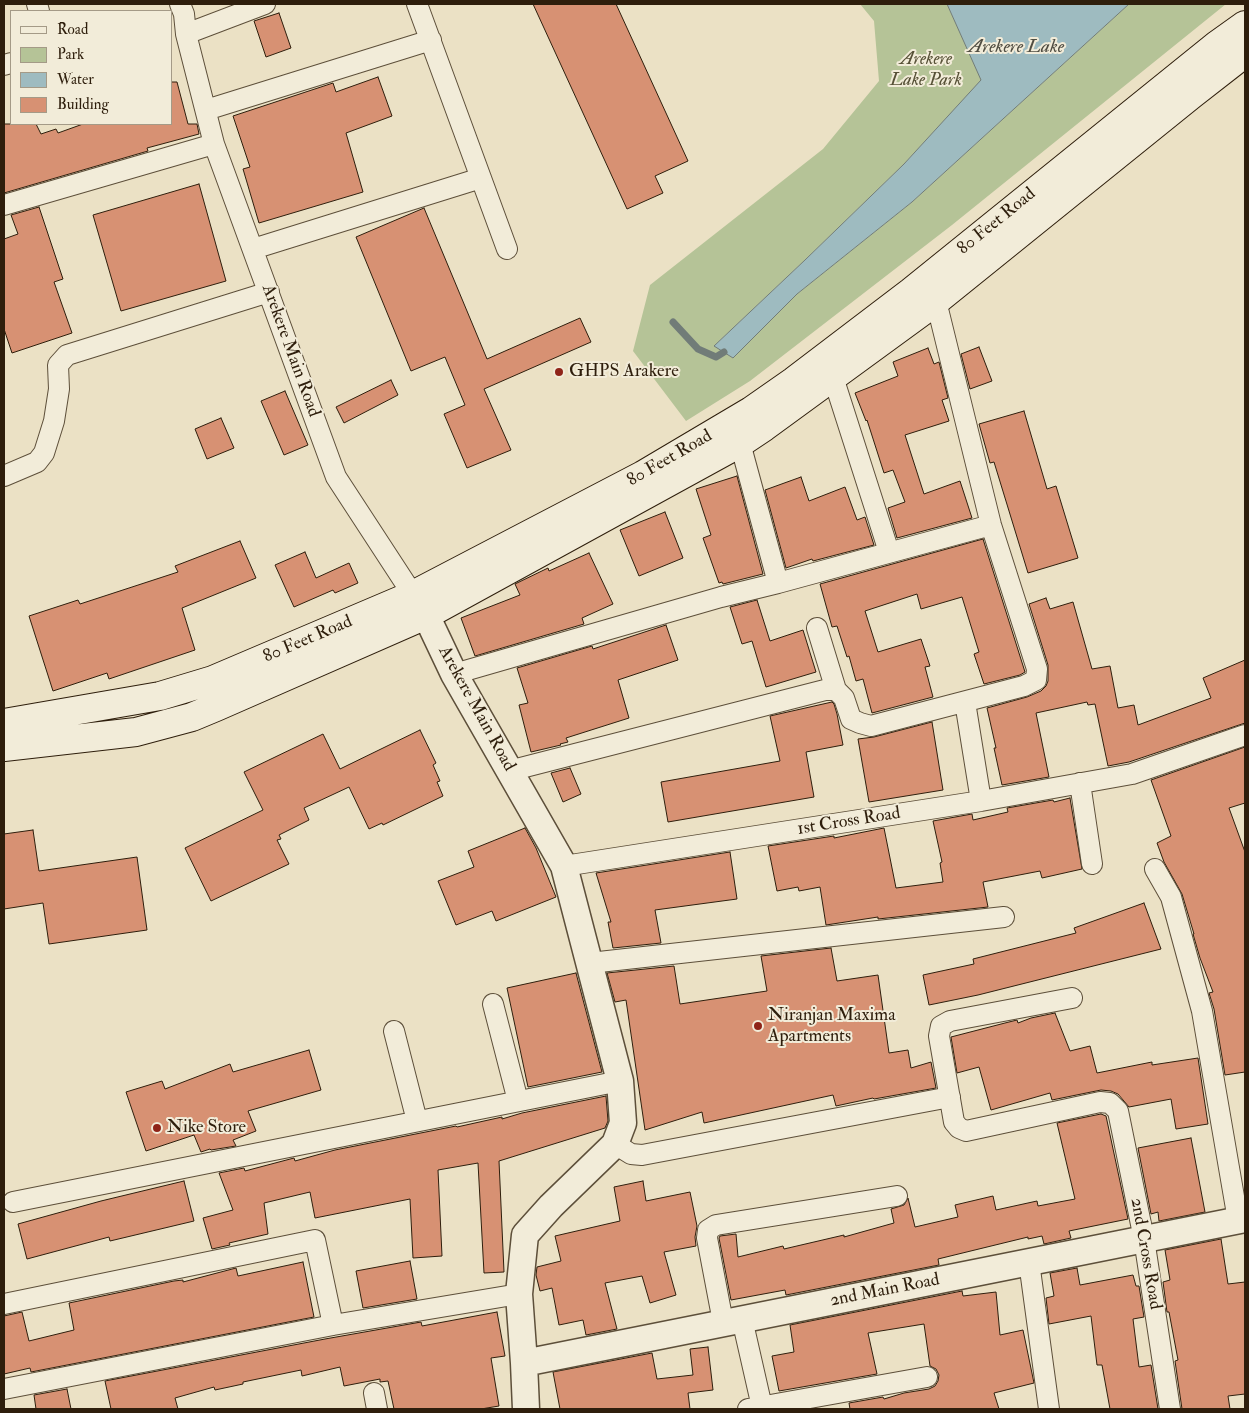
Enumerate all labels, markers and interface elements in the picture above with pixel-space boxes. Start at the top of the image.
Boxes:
legend [10,10,172,125]
text: Road [57,20,88,39]
water label: Arekere Lake [968,37,1064,59]
text: Park [57,45,84,64]
park label: Arekere Lake Park [890,49,962,92]
text: Water [57,70,94,89]
text: Building [57,95,109,114]
street label: 80 Feet Road [953,184,1041,260]
street label: Arekere Main Road [256,282,324,420]
place label: GHPS Arakere [569,361,679,383]
marker: GHPS Arakere [553,366,565,378]
street label: 80 Feet Road [624,426,716,492]
street label: 80 Feet Road [260,612,356,668]
street label: Arekere Main Road [433,643,519,775]
street label: 1st Cross Road [796,803,902,841]
place label: Niranjan Maxima Apartments [768,1005,896,1048]
marker: Niranjan Maxima Apartments [752,1020,764,1032]
place label: Nike Store [167,1117,246,1139]
marker: Nike Store [151,1122,163,1134]
street label: 2nd Cross Road [1125,1196,1165,1312]
street label: 2nd Main Road [828,1270,942,1312]

